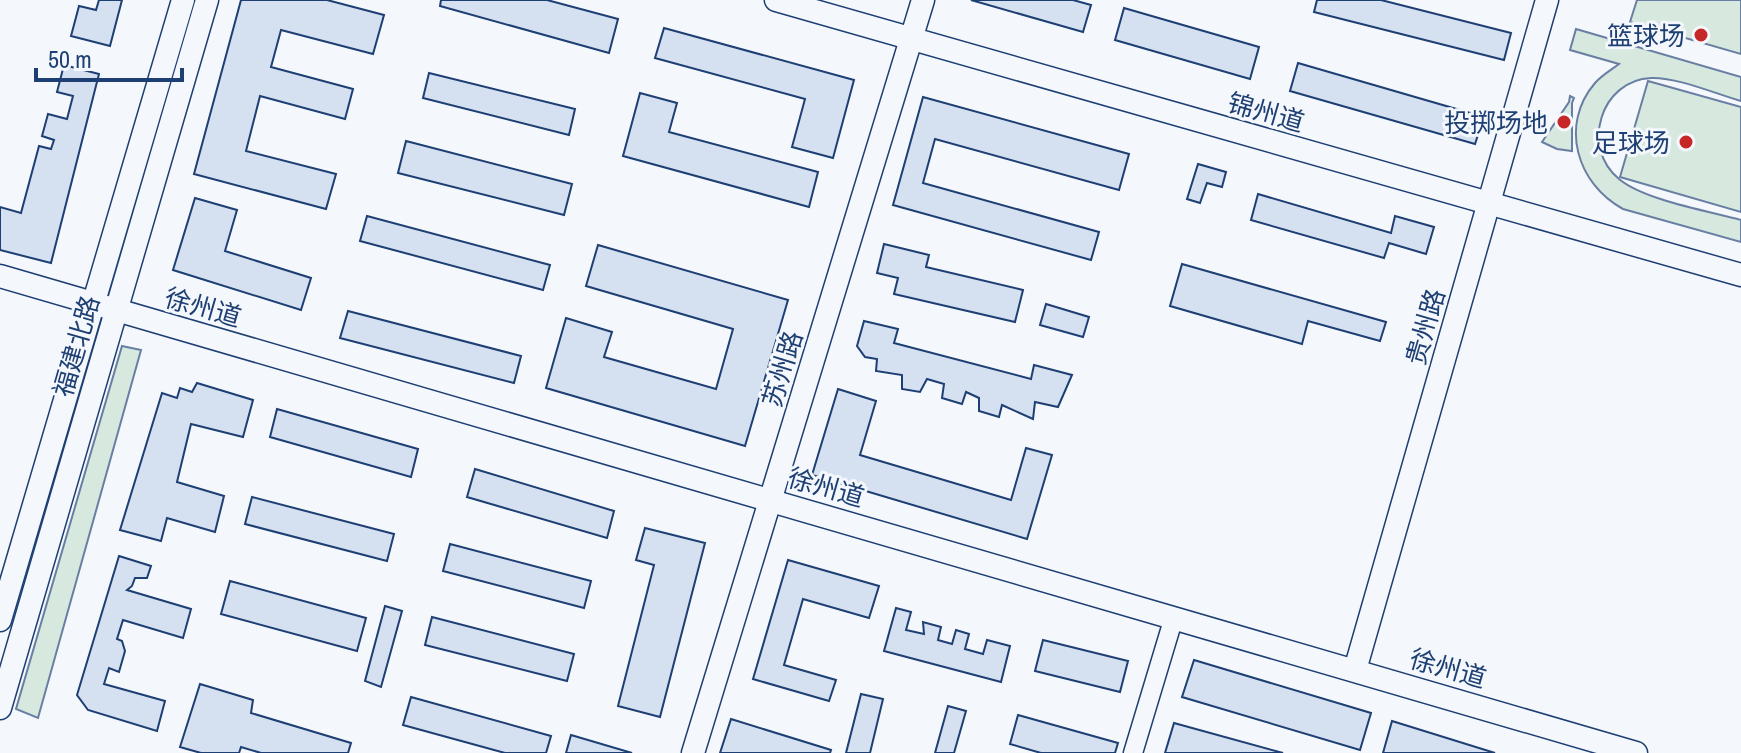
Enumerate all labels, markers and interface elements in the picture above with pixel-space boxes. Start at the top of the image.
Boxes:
place label: 篮球场 [1607,18,1685,53]
marker: 篮球场 [1692,26,1710,44]
scale bar [36,32,182,82]
text: 50 m [48,43,92,75]
street label: 锦州道 [1224,84,1308,140]
place label: 投掷场地 [1444,105,1548,140]
marker: 投掷场地 [1555,113,1573,131]
place label: 足球场 [1592,125,1670,160]
marker: 足球场 [1677,133,1695,151]
street label: 徐州道 [161,279,245,335]
street label: 贵州路 [1397,285,1453,369]
street label: 福建北路 [45,291,107,401]
street label: 苏州路 [754,327,810,411]
street label: 徐州道 [784,459,868,515]
street label: 徐州道 [1406,640,1490,696]

